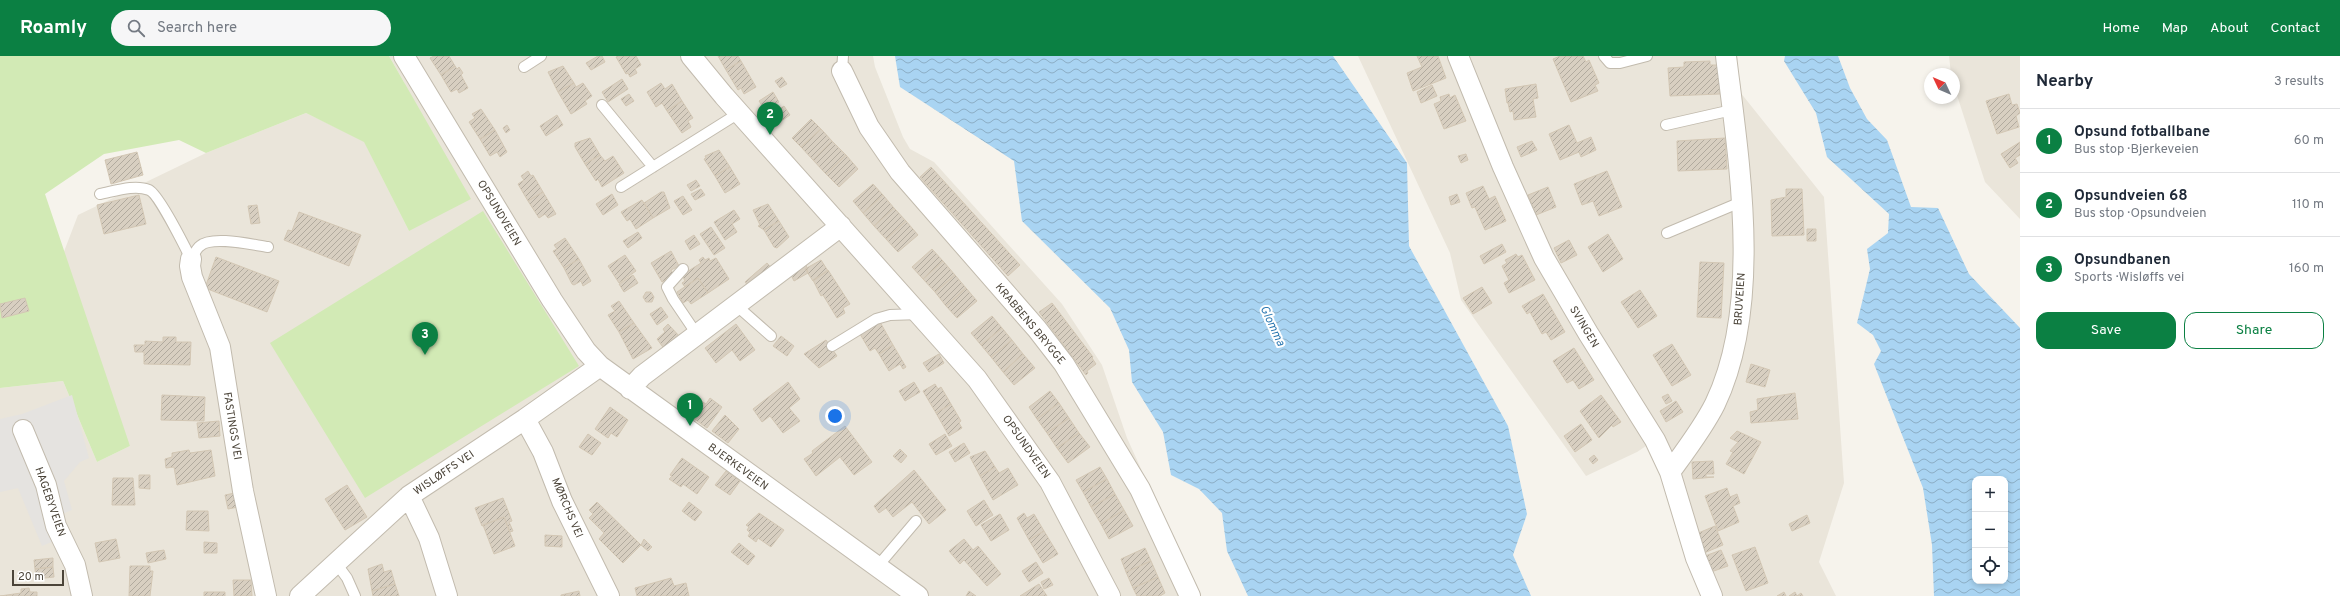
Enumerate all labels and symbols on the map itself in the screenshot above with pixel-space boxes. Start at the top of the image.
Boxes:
north arrow [1924,68,1960,104]
pin: 2 [757,102,783,135]
street label: OPSUNDVEIEN [474,178,524,248]
street label: BRUVEIEN [1731,272,1749,326]
street label: KRABBENS BRYGGE [992,280,1068,368]
water label: Glomma [1256,303,1289,350]
street label: SVINGEN [1566,304,1602,350]
pin: 3 [412,322,438,355]
street label: FASTINGS VEI [220,391,244,461]
pin: 1 [677,393,703,426]
your location [825,406,845,426]
street label: OPSUNDVEIEN [999,413,1053,481]
street label: BJERKEVEIEN [705,440,771,494]
street label: WISLØFFS VEI [411,448,477,498]
street label: HAGEBYVEIEN [31,465,69,539]
street label: MØRCHS VEI [548,476,586,540]
scale bar [12,568,64,587]

